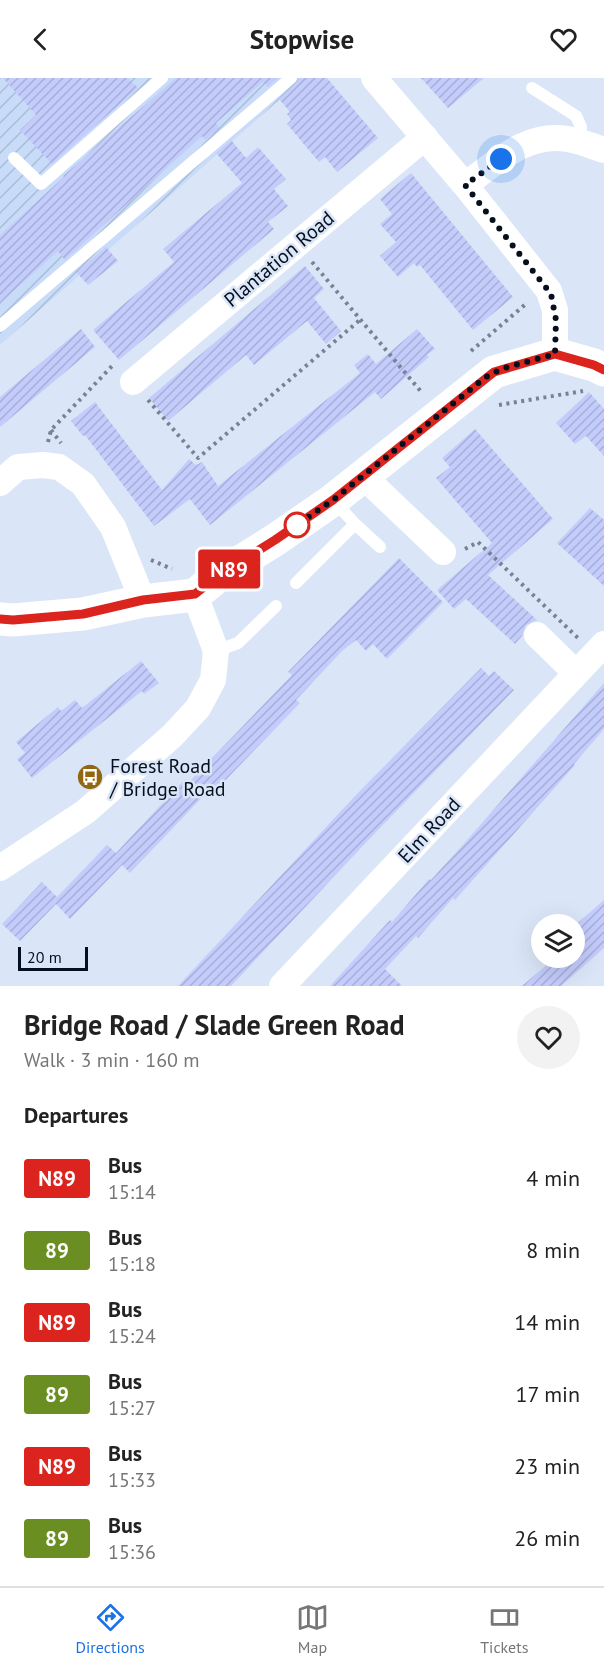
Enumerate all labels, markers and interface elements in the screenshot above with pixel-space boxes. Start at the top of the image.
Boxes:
text: Stopwise [250,22,354,56]
icon: back [24,23,57,56]
icon: heart [547,23,580,56]
your location [486,144,516,174]
street label: Plantation Road [219,205,339,313]
unlabelled marker [284,512,310,538]
line badge: N89 [194,550,264,588]
text: N89 [210,556,248,583]
place label: Forest Road / Bridge Road [109,753,226,802]
bus stop icon: Forest Road / Bridge Road [75,762,105,792]
street label: Elm Road [392,792,466,868]
map controls [531,914,585,968]
button: layers [531,914,585,968]
scale bar [18,944,88,971]
text: 20 m [27,947,62,967]
text: Bridge Road / Slade Green Road [24,1006,405,1043]
button: heart [517,1006,580,1069]
text: Walk · 3 min · 160 m [24,1047,200,1073]
text: Departures [24,1101,128,1129]
text: Bus [108,1151,142,1179]
text: 4 min [526,1164,580,1192]
text: N89 [38,1165,76,1192]
text: 15:14 [108,1179,156,1205]
text: Bus [108,1223,142,1251]
text: 8 min [526,1236,580,1264]
text: 89 [45,1237,69,1264]
text: 15:18 [108,1251,156,1277]
text: Bus [108,1295,142,1323]
text: 14 min [514,1308,580,1336]
text: N89 [38,1309,76,1336]
text: 15:24 [108,1323,156,1349]
text: Bus [108,1367,142,1395]
text: 17 min [516,1380,580,1408]
text: 89 [45,1381,69,1408]
text: 15:27 [108,1395,156,1421]
text: Bus [108,1439,142,1467]
text: 23 min [514,1452,580,1480]
text: N89 [38,1453,76,1480]
text: 15:33 [108,1467,156,1493]
text: Bus [108,1511,142,1539]
text: 26 min [514,1524,580,1552]
text: 89 [45,1525,69,1552]
text: 15:36 [108,1539,156,1565]
tab: Directions [76,1601,145,1657]
tab: Map [296,1601,329,1657]
tab: Tickets [480,1601,528,1657]

